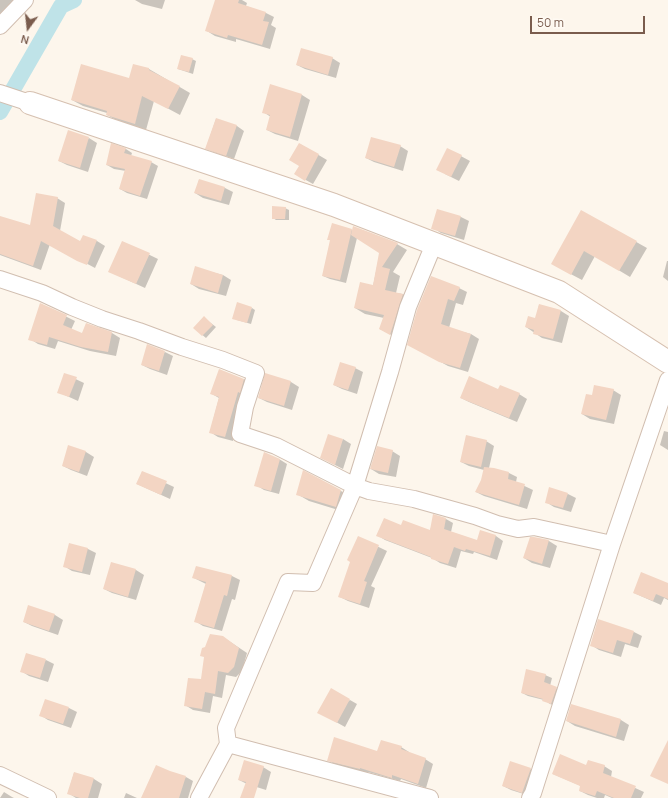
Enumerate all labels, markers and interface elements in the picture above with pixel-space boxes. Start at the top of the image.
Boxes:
north arrow [8,8,48,48]
scale bar [532,8,647,34]
text: 50 m [537,14,564,31]
text: N [19,32,31,48]

